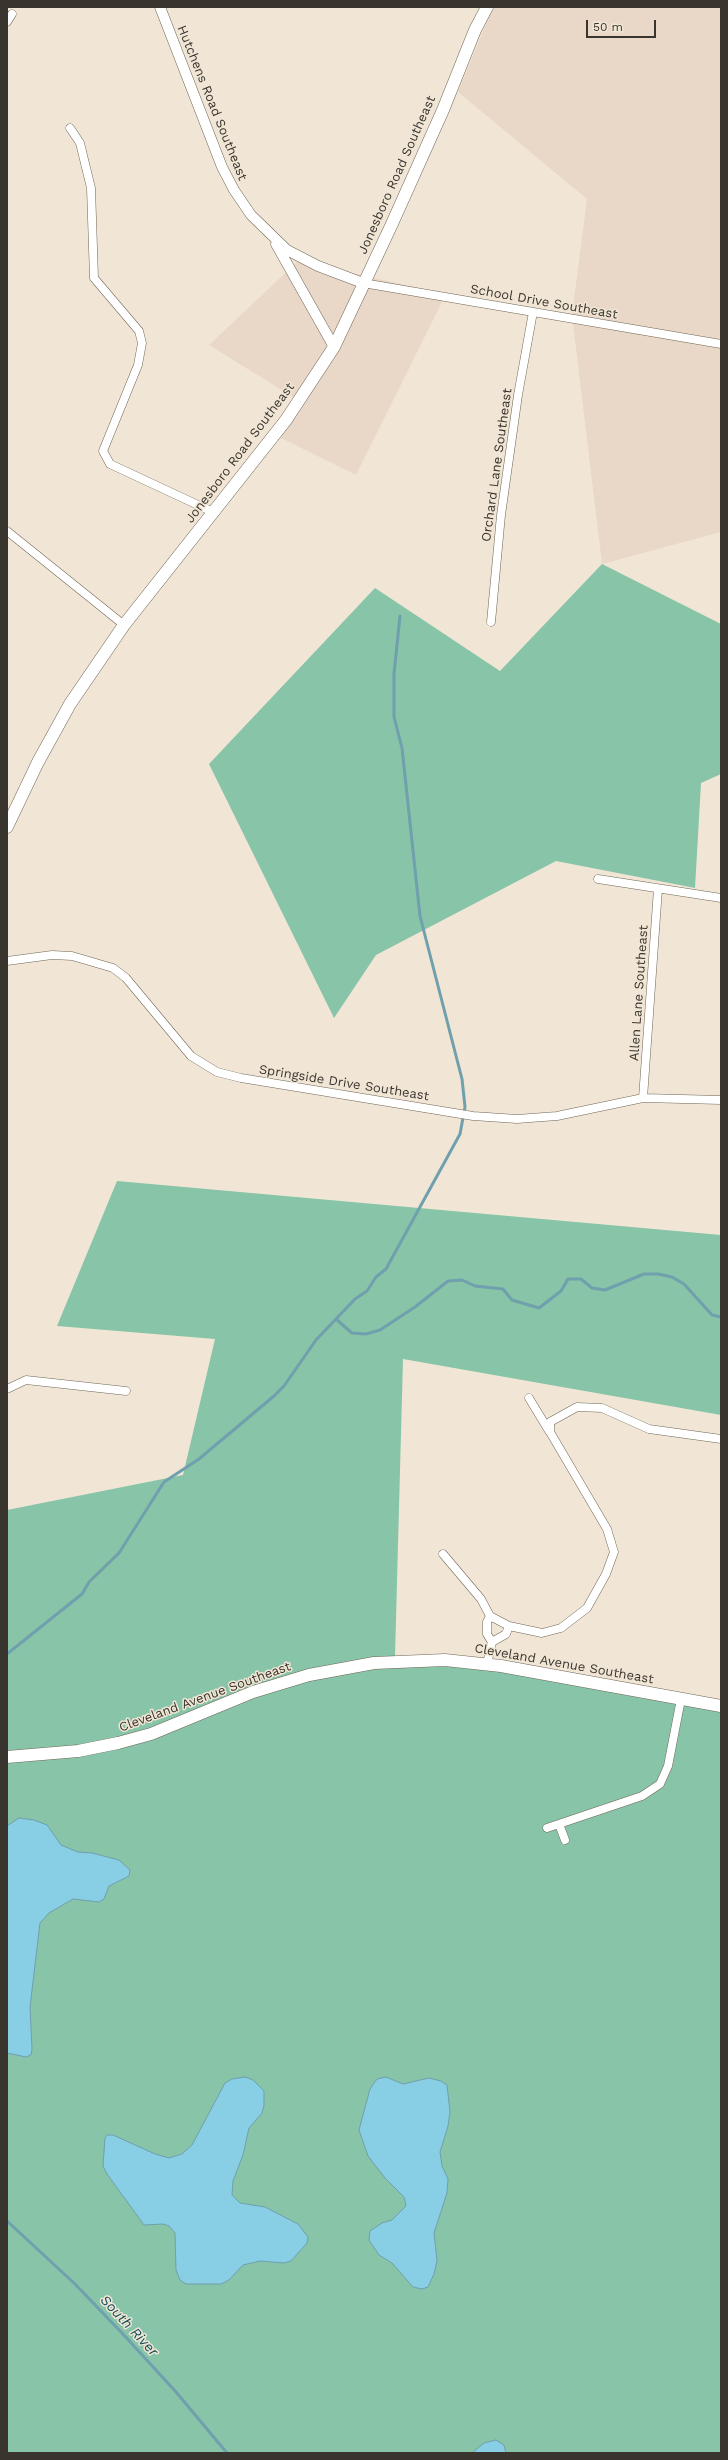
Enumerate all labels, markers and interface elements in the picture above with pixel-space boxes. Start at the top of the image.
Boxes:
scale bar [588,12,658,38]
text: 50 m [593,20,623,34]
street label: Hutchens Road Southeast [174,23,250,183]
street label: Jonesboro Road Southeast [355,93,439,257]
street label: School Drive Southeast [469,281,619,323]
street label: Jonesboro Road Southeast [182,380,298,526]
street label: Orchard Lane Southeast [478,387,516,543]
street label: Allen Lane Southeast [626,924,652,1062]
street label: Springside Drive Southeast [258,1062,430,1104]
street label: Cleveland Avenue Southeast [473,1641,655,1687]
street label: Cleveland Avenue Southeast [117,1659,293,1735]
water label: South River [96,2292,162,2360]

